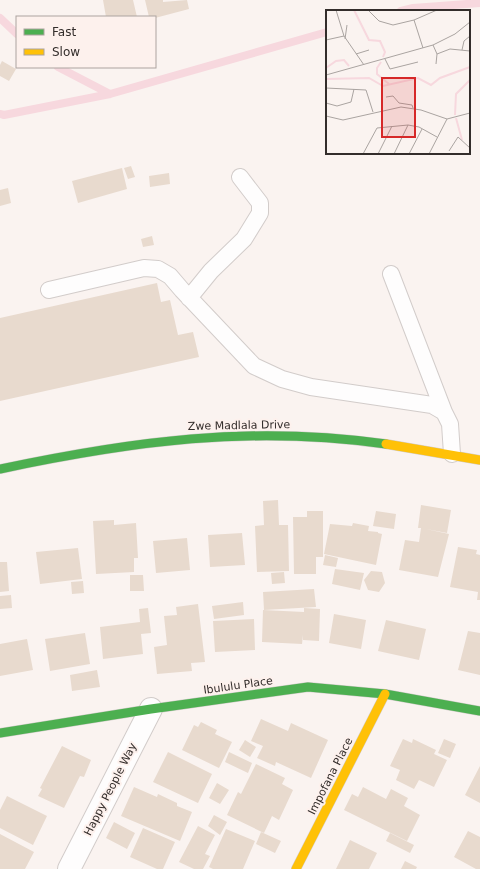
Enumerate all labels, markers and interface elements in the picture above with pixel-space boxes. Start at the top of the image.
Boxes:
inset map [326,10,470,154]
legend [16,16,156,68]
text: Fast [52,25,76,39]
text: Slow [52,45,80,59]
street label: Zwe Madlala Drive [188,418,291,433]
street label: Ibululu Place [203,674,274,697]
street label: Impofana Place [305,735,356,817]
street label: Happy People Way [81,740,140,838]

